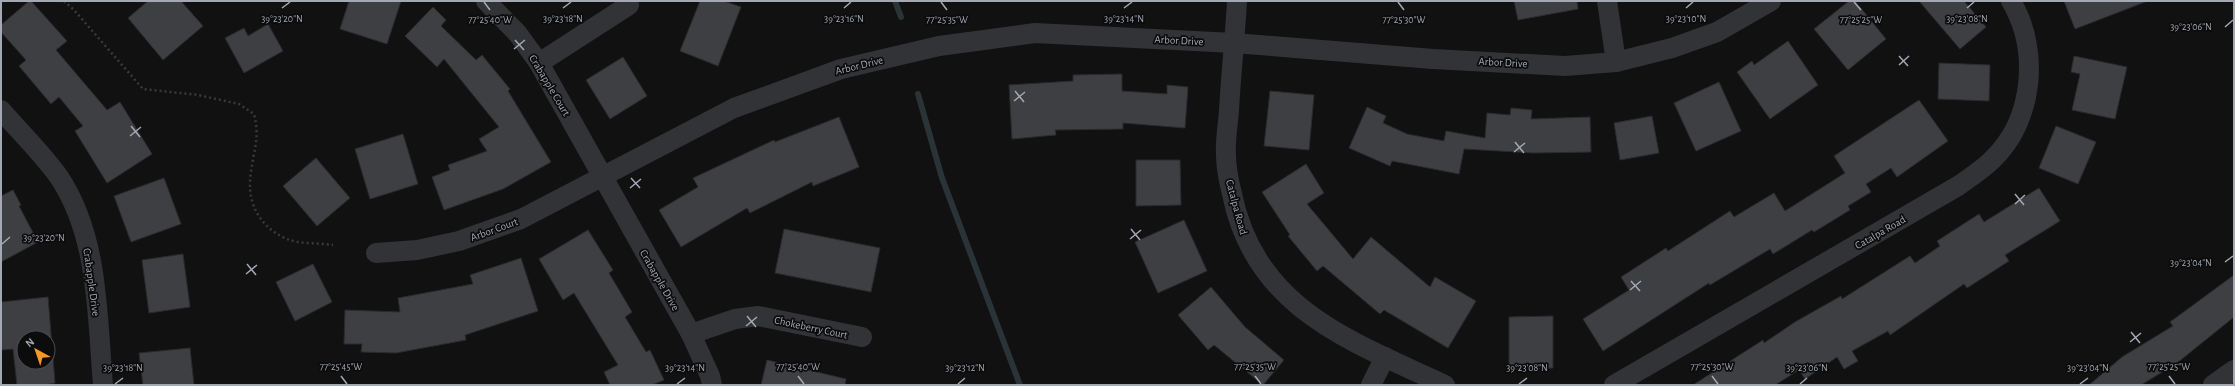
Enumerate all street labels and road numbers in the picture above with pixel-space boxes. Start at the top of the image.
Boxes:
street label: Arbor Drive [1154,34,1204,47]
street label: Crabapple Court [527,53,572,118]
street label: Arbor Drive [834,54,884,77]
street label: Arbor Drive [1478,56,1528,69]
street label: Catalpa Road [1224,178,1249,236]
street label: Catalpa Road [1853,213,1908,251]
street label: Arbor Court [469,216,520,243]
street label: Crabapple Drive [81,247,102,317]
street label: Crabapple Drive [638,248,681,313]
street label: Chokeberry Court [773,314,849,341]

